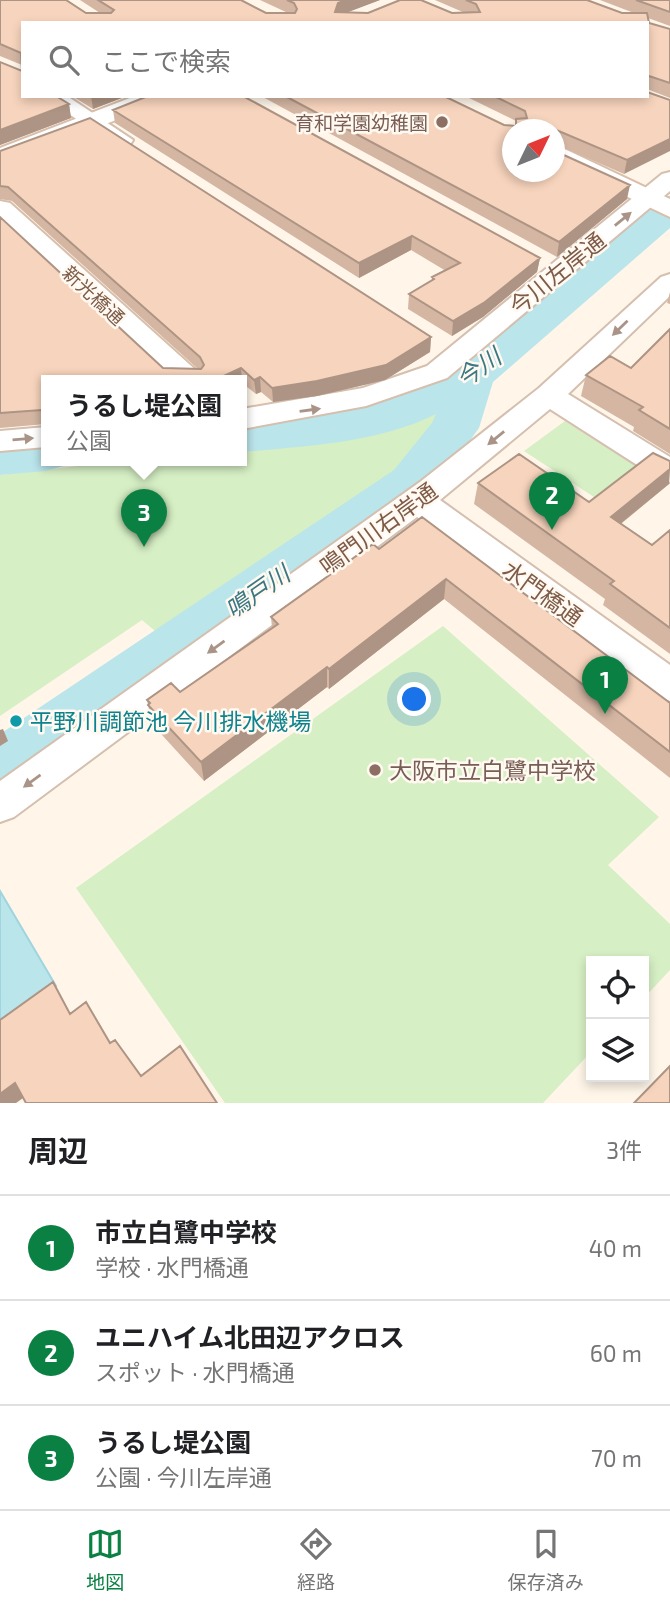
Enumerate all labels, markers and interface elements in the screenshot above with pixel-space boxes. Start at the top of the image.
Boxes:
search box [21,21,649,98]
icon: search [45,41,83,79]
text: ここで検索 [101,45,231,76]
place label: 育和学園幼稚園 [295,111,428,134]
marker: 育和学園幼稚園 [434,114,450,130]
north arrow [502,119,565,182]
one-way arrow [614,211,632,226]
street label: 今川左岸通 [504,226,610,320]
street label: 新光橋通 [58,261,130,329]
one-way arrow [611,319,628,336]
water label: 今川 [450,340,508,393]
popup [41,375,247,466]
text: うるし堤公園 [66,389,222,420]
one-way arrow [299,404,321,415]
text: 公園 [66,426,112,454]
one-way arrow [488,430,506,445]
one-way arrow [12,433,34,444]
pin: 2 [529,472,575,530]
street label: 鳴門川右岸通 [314,476,442,580]
pin: 3 [121,489,167,547]
street label: 水門橋通 [498,555,588,631]
water label: 鳴戸川 [219,557,297,624]
one-way arrow [207,640,225,654]
pin: 1 [582,656,628,714]
your location [397,682,431,716]
place label: 平野川調節池 今川排水機場 [30,707,311,735]
marker: 平野川調節池 今川排水機場 [8,713,24,729]
place label: 大阪市立白鷺中学校 [389,756,596,784]
marker: 大阪市立白鷺中学校 [367,762,383,778]
one-way arrow [22,774,41,788]
map controls [586,956,649,1082]
button: locate [586,956,649,1019]
button: layers [586,1019,649,1082]
text: 周辺 [28,1132,88,1168]
text: 3件 [606,1136,642,1164]
text: 市立白鷺中学校 [95,1216,277,1247]
text: 1 [46,1234,56,1262]
text: 40 m [589,1234,642,1262]
text: 学校 · 水門橋通 [95,1253,249,1281]
text: ユニハイム北田辺アクロス [95,1321,405,1352]
text: 2 [44,1339,58,1367]
text: 60 m [590,1339,642,1367]
text: スポット · 水門橋通 [95,1358,295,1386]
text: うるし堤公園 [95,1426,251,1457]
text: 3 [44,1444,58,1472]
text: 70 m [591,1444,642,1472]
text: 公園 · 今川左岸通 [95,1463,272,1491]
tab: 地図 [86,1525,124,1594]
tab: 経路 [297,1525,335,1594]
tab: 保存済み [508,1525,584,1594]

